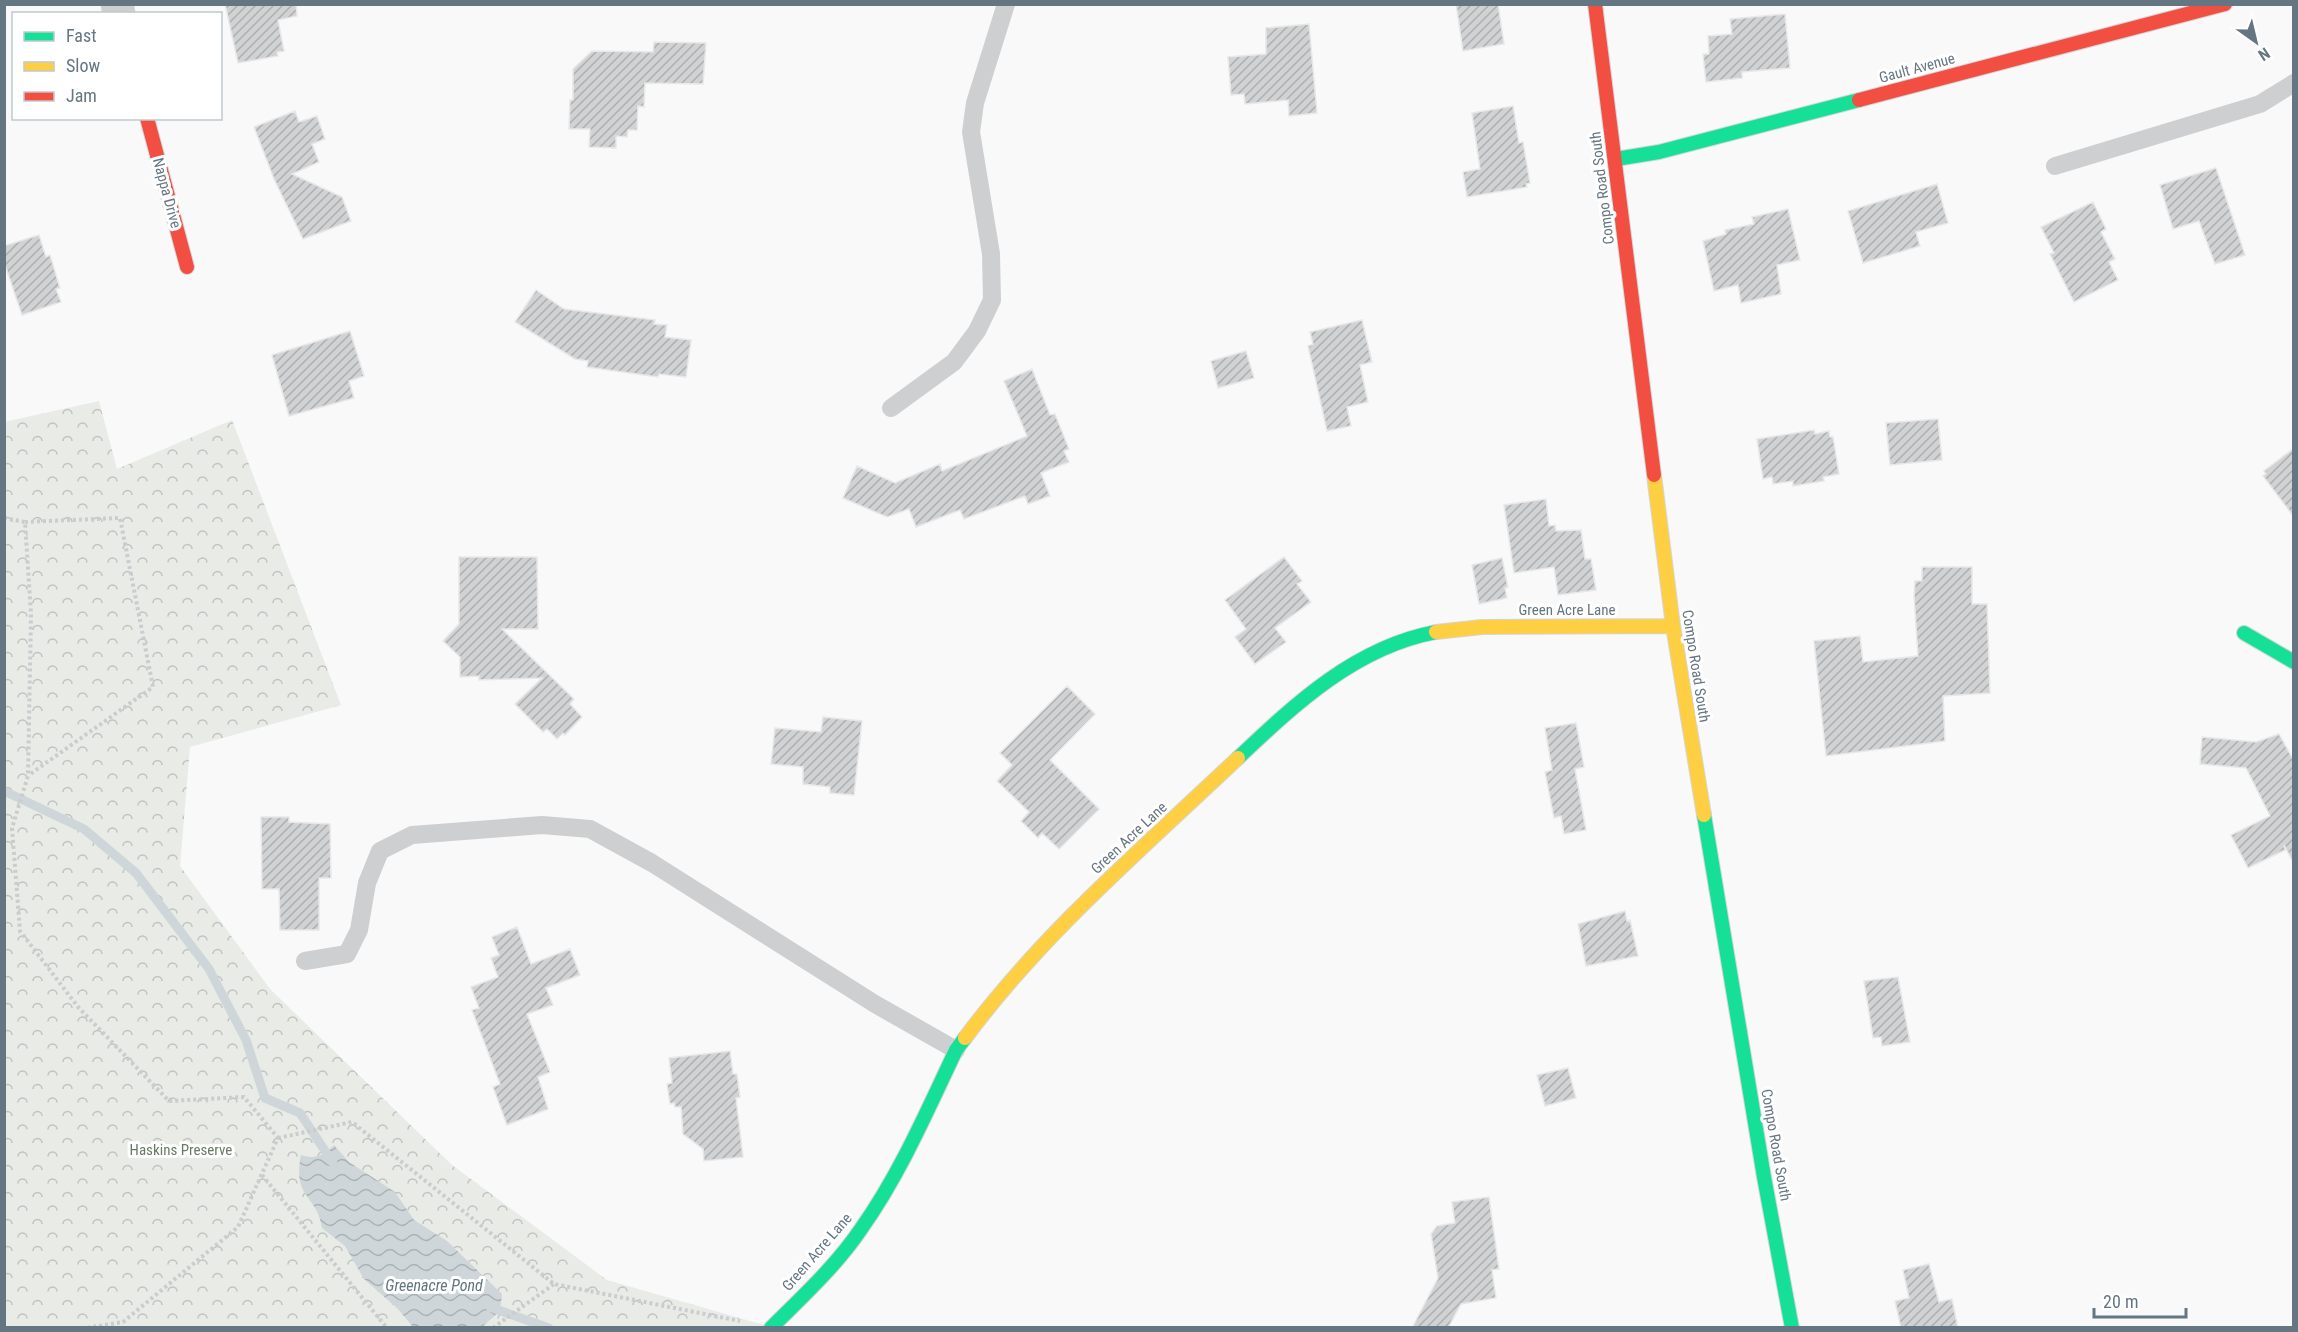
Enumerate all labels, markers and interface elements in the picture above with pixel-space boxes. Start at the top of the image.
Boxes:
legend [12,12,222,120]
north arrow [2226,12,2286,72]
text: Fast [66,25,97,46]
text: N [2255,43,2273,65]
street label: Gault Avenue [1877,49,1957,87]
text: Slow [66,55,101,76]
text: Jam [66,85,97,106]
street label: Compo Road South [1586,131,1618,245]
street label: Nappa Drive [149,156,185,230]
street label: Green Acre Lane [1518,601,1616,619]
street label: Compo Road South [1678,609,1714,723]
street label: Green Acre Lane [1087,798,1171,878]
street label: Compo Road South [1757,1088,1795,1202]
park label: Haskins Preserve [130,1141,232,1159]
street label: Green Acre Lane [778,1209,856,1295]
water label: Greenacre Pond [385,1276,483,1295]
scale bar [2094,1281,2186,1319]
text: 20 m [2103,1291,2138,1312]

